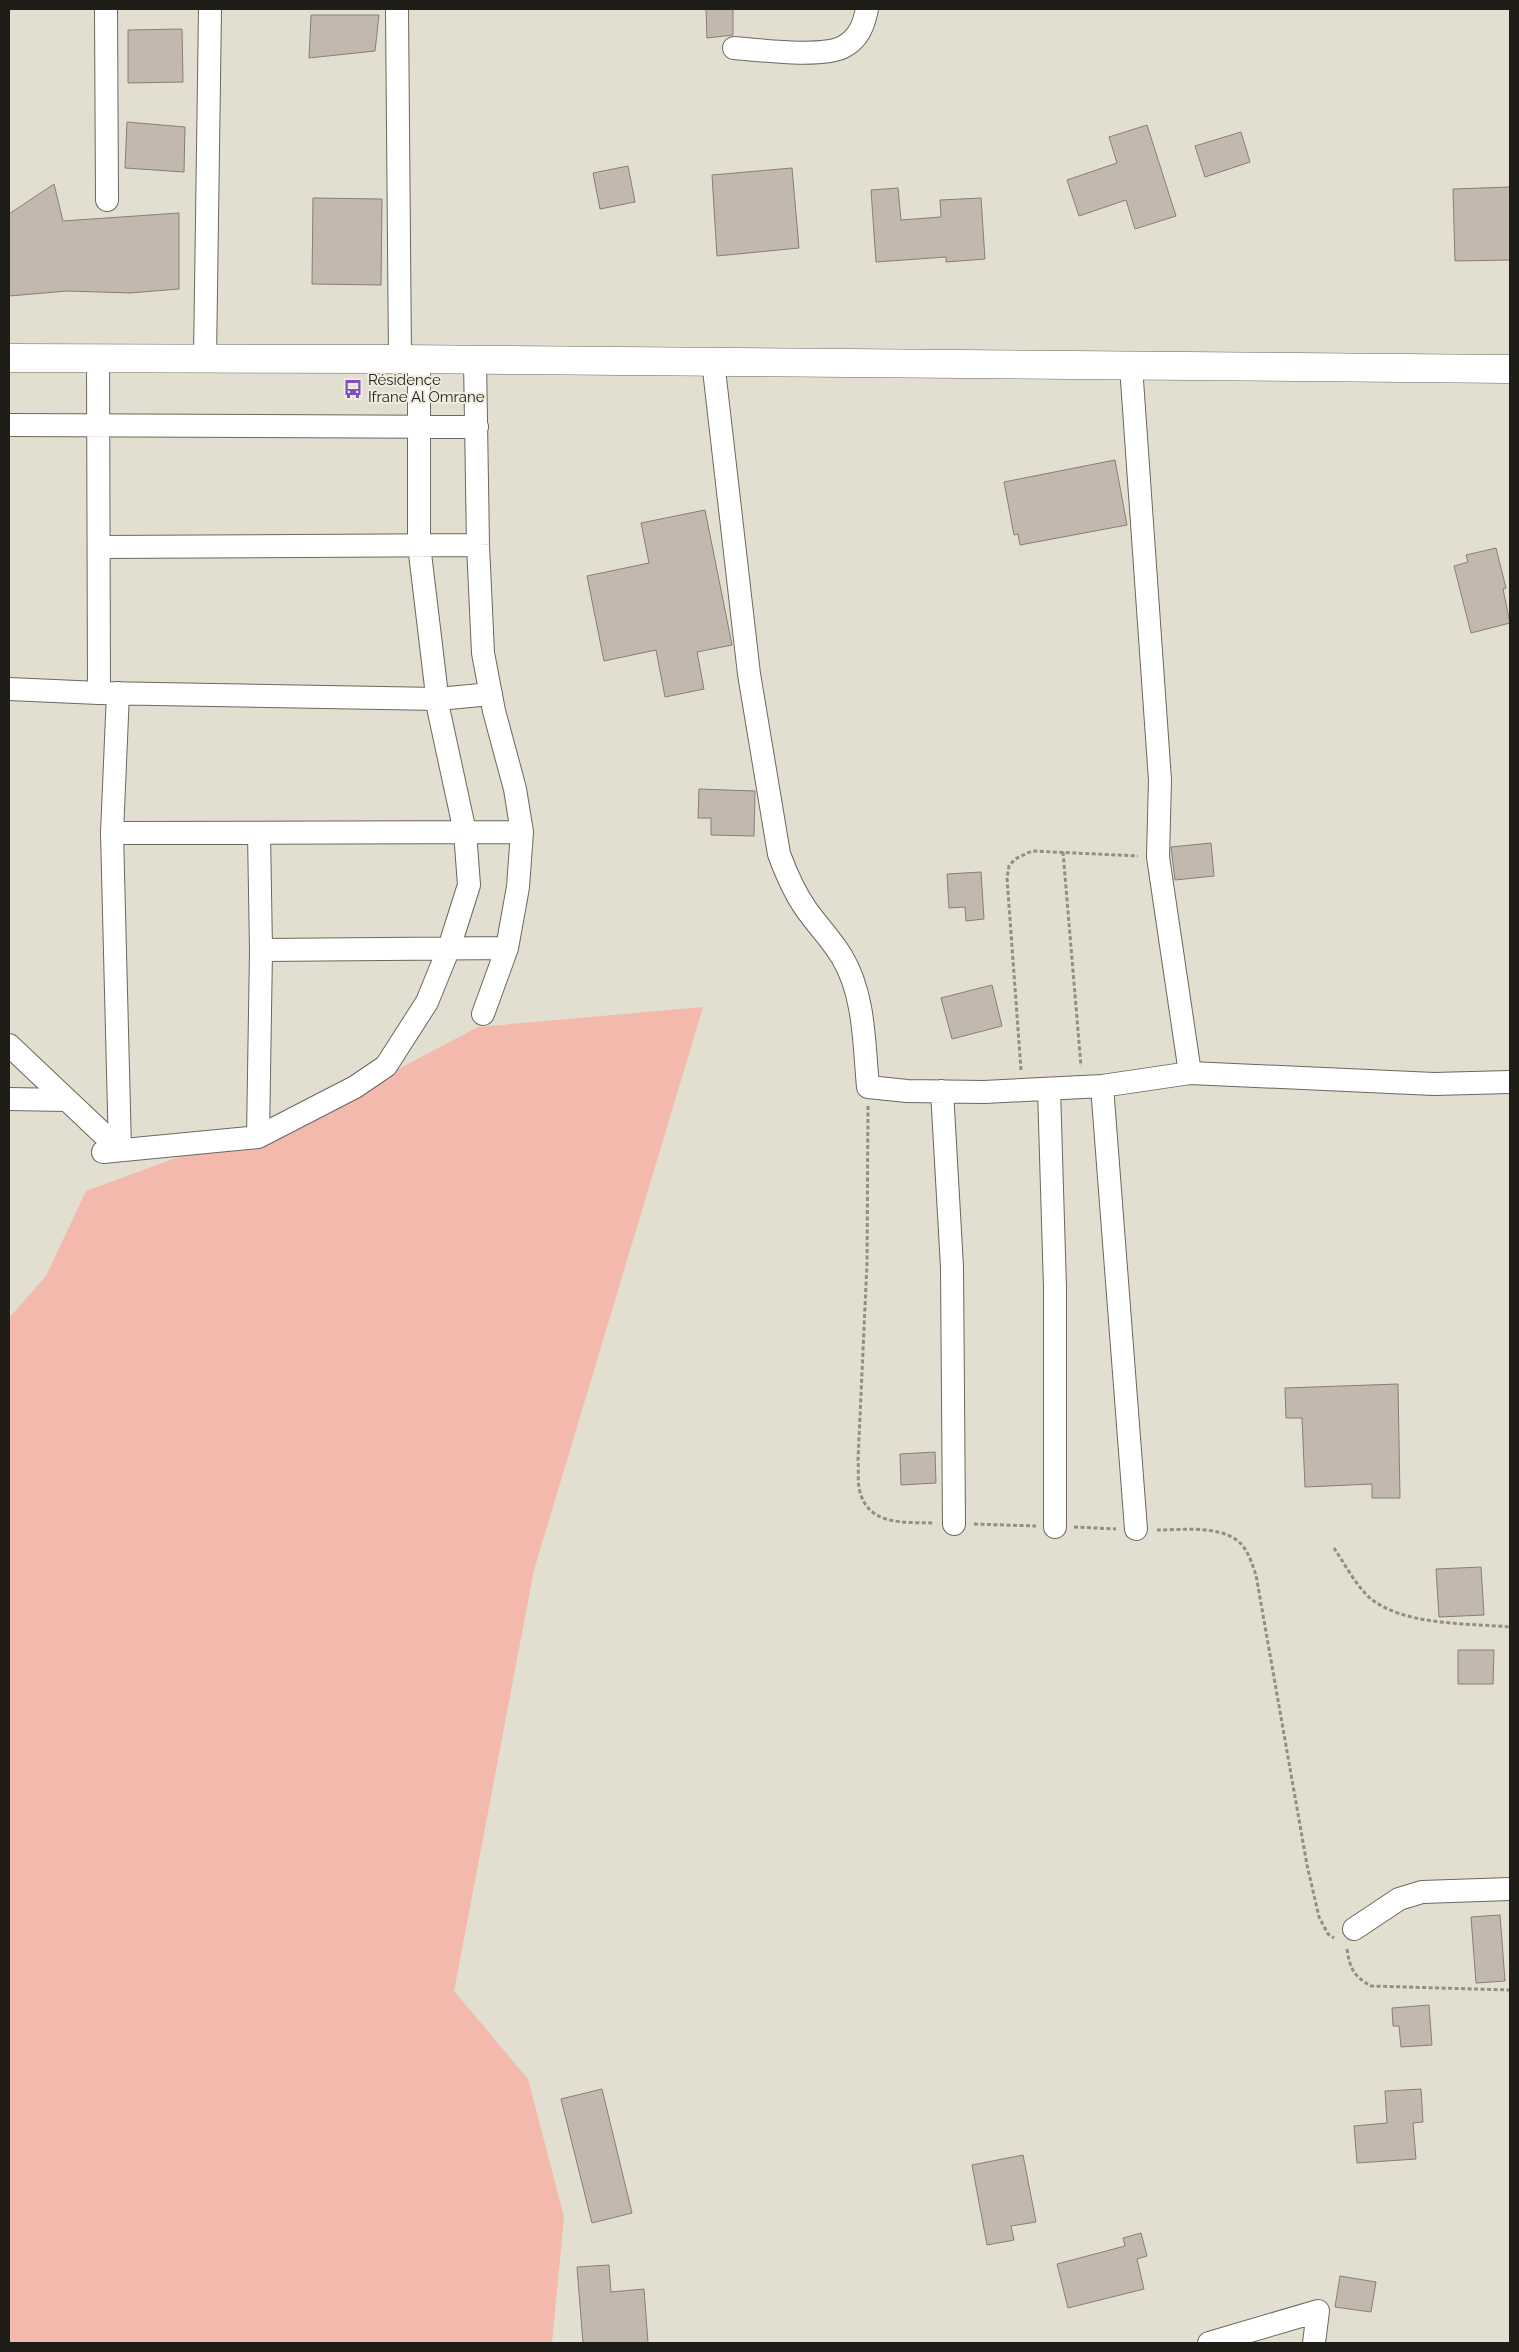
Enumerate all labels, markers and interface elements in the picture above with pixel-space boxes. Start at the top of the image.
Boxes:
place label: Résidence Ifrane Al Omrane [368,371,485,406]
bus stop icon: Résidence Ifrane Al Omrane [342,378,364,400]

